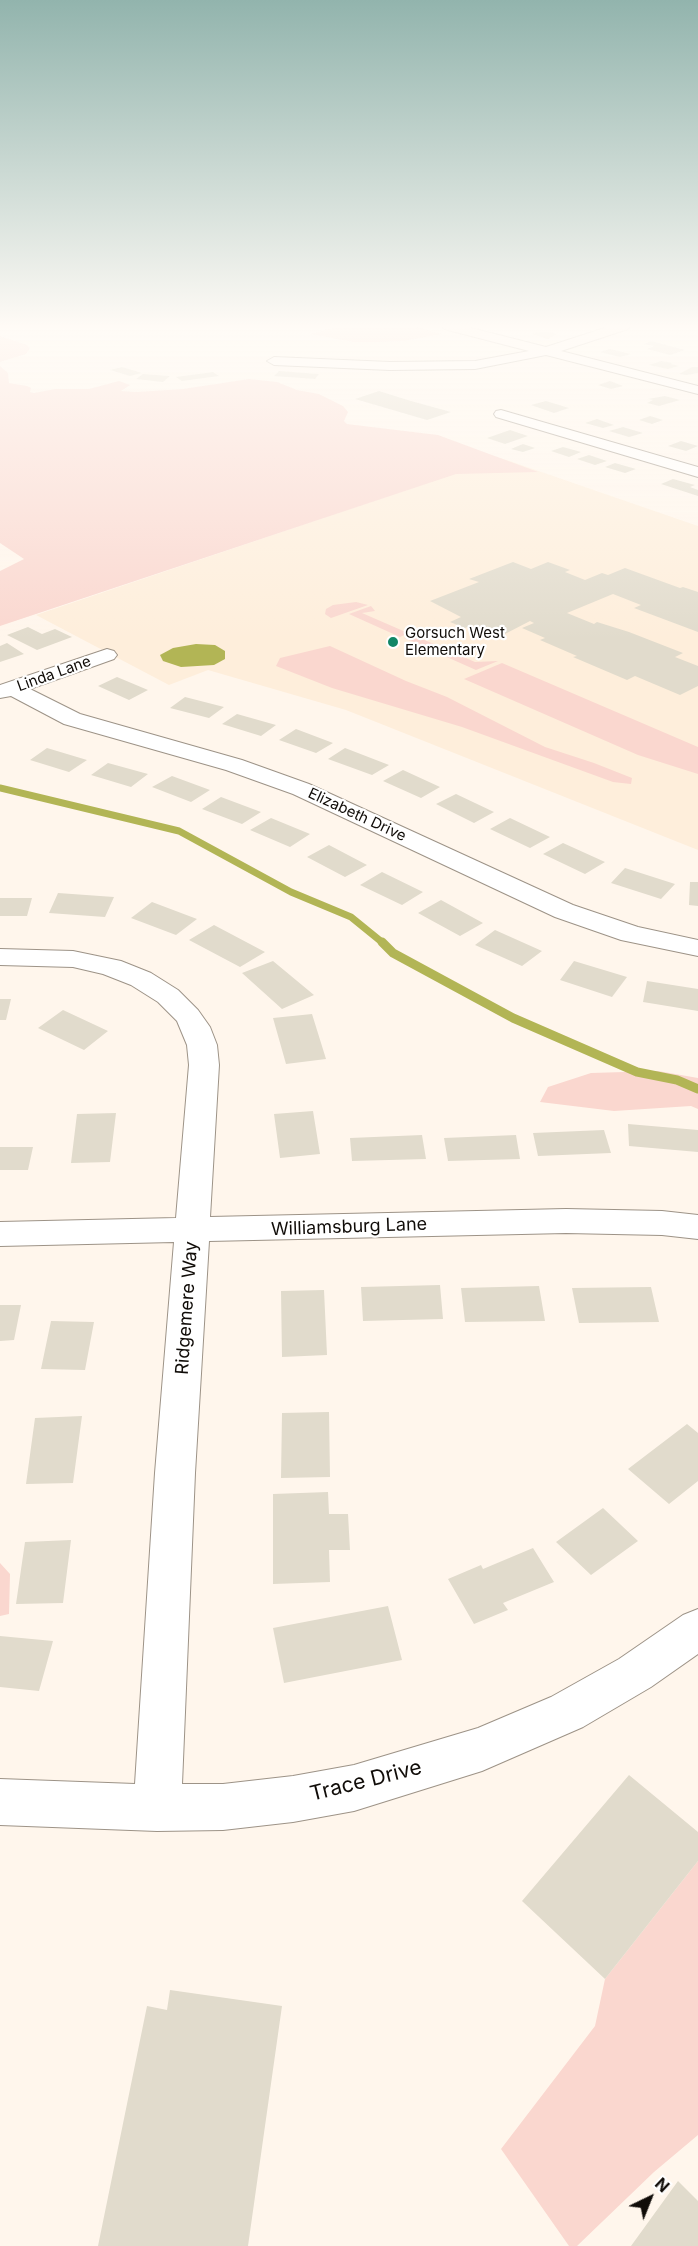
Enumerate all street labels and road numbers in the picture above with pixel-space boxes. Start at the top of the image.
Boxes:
street label: Linda Lane [15,652,93,696]
street label: Elizabeth Drive [305,784,409,846]
street label: Williamsburg Lane [271,1213,427,1241]
street label: Ridgemere Way [172,1241,202,1375]
street label: Trace Drive [307,1755,425,1807]

